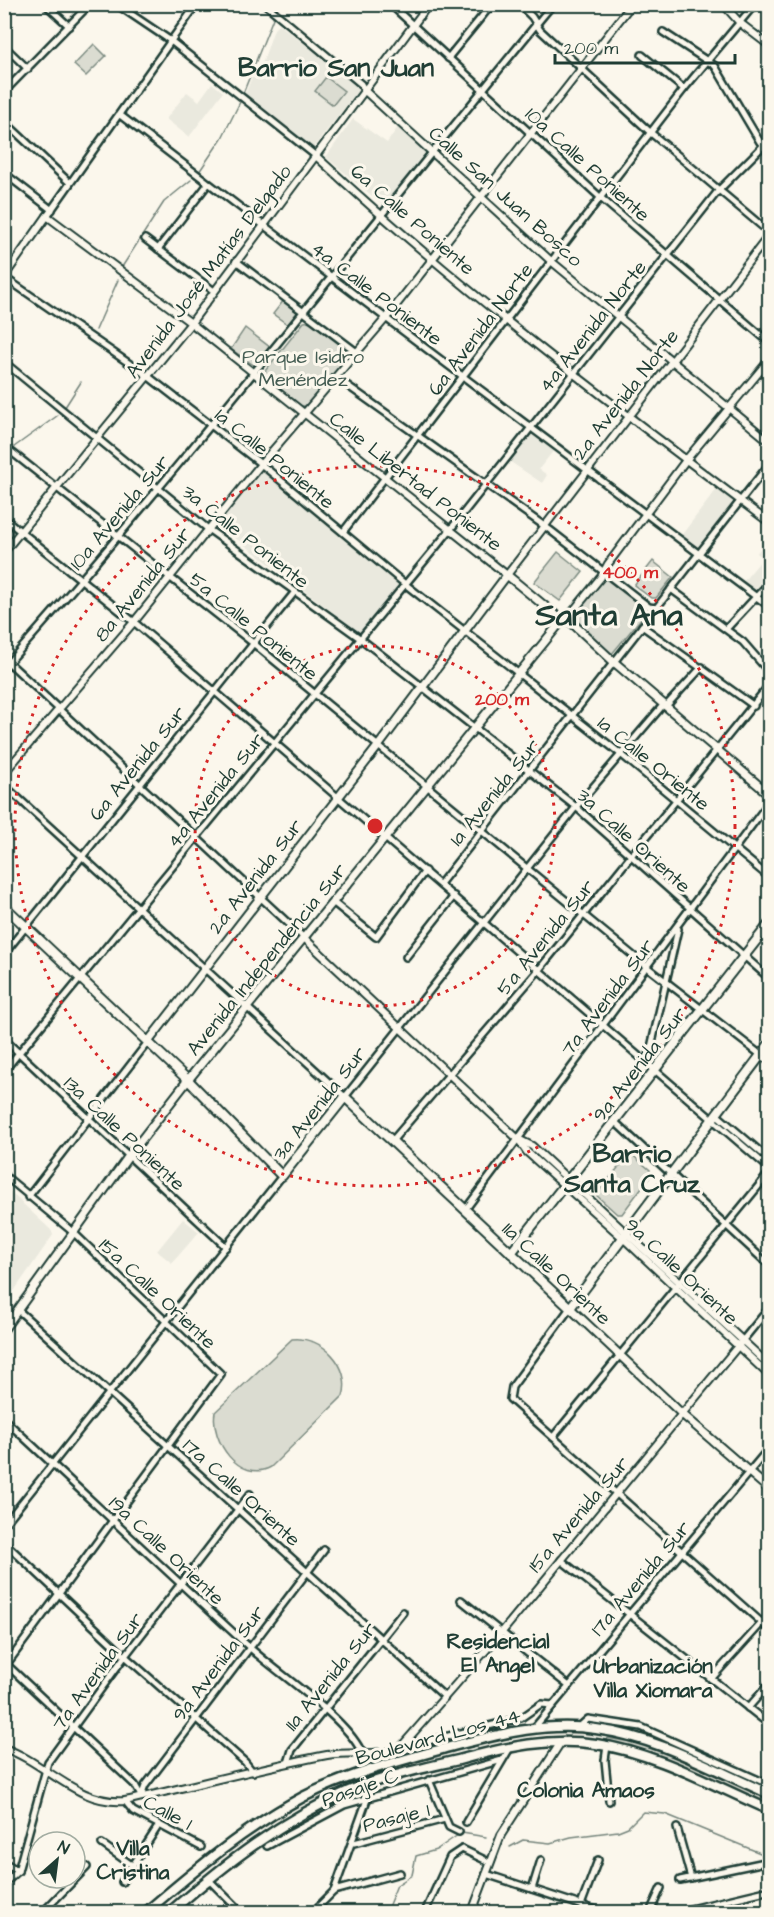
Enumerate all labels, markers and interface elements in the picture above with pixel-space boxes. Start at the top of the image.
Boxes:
scale bar [555,27,735,65]
text: 200 m [564,36,618,61]
district label: Barrio San Juan [238,50,434,86]
street label: 10a Calle Poniente [519,101,656,229]
street label: Calle San Juan Bosco [422,120,589,274]
street label: 6a Calle Poniente [344,158,481,282]
street label: Avenida José Matías Delgado [119,159,299,385]
street label: 4a Calle Poniente [305,235,448,353]
street label: 4a Avenida Norte [532,254,653,399]
street label: 6a Avenida Norte [421,257,540,402]
street label: 2a Avenida Norte [566,323,686,466]
park label: Parque Isidro Menéndez [242,343,364,394]
street label: 1a Calle Poniente [208,402,340,516]
street label: Calle Libertad Poniente [323,405,508,558]
street label: 10a Avenida Sur [63,449,176,576]
street label: 3a Calle Poniente [176,478,315,596]
street label: 8a Avenida Sur [88,521,198,648]
text: 400 m [602,560,659,585]
street label: 5a Calle Poniente [183,566,324,688]
district label: Santa Ana [534,593,684,638]
text: 200 m [474,687,530,712]
street label: 6a Avenida Sur [83,700,193,827]
street label: 1a Calle Oriente [591,710,716,818]
street label: 4a Avenida Sur [160,727,271,854]
street label: 1a Avenida Sur [443,733,547,852]
street label: 3a Calle Oriente [570,782,697,900]
street label: 2a Avenida Sur [202,813,310,940]
centre of rings [365,816,385,836]
street label: Avenida Independencia Sur [180,857,353,1062]
street label: 5a Avenida Sur [490,874,601,1002]
street label: 7a Avenida Sur [554,933,661,1062]
street label: 9a Avenida Sur [586,1001,694,1128]
street label: 3a Avenida Sur [266,1041,373,1167]
street label: 13a Calle Poniente [57,1070,191,1198]
district label: Barrio Santa Cruz [563,1136,701,1202]
street label: 9a Calle Oriente [618,1212,744,1332]
street label: 11a Calle Oriente [496,1216,617,1332]
street label: 15a Calle Oriente [92,1232,222,1356]
street label: 17a Calle Oriente [176,1432,306,1553]
street label: 15a Avenida Sur [522,1450,636,1579]
street label: 19a Calle Oriente [102,1490,230,1612]
street label: 17a Avenida Sur [584,1515,697,1642]
street label: 9a Avenida Sur [166,1600,272,1728]
street label: 7a Avenida Sur [45,1607,150,1736]
street label: 11a Avenida Sur [278,1616,383,1737]
district label: Residencial El Angel [446,1627,550,1682]
district label: Urbanización Villa Xiomara [593,1652,713,1705]
street label: Boulevard Los 44 [353,1701,524,1772]
street label: Pasaje C [318,1762,403,1814]
district label: Colonia Amaos [517,1776,655,1805]
street label: Calle 1 [138,1788,197,1838]
street label: Pasaje 1 [360,1796,433,1840]
north arrow [27,1830,87,1890]
district label: Villa Cristina [96,1834,170,1887]
text: N [54,1836,73,1860]

